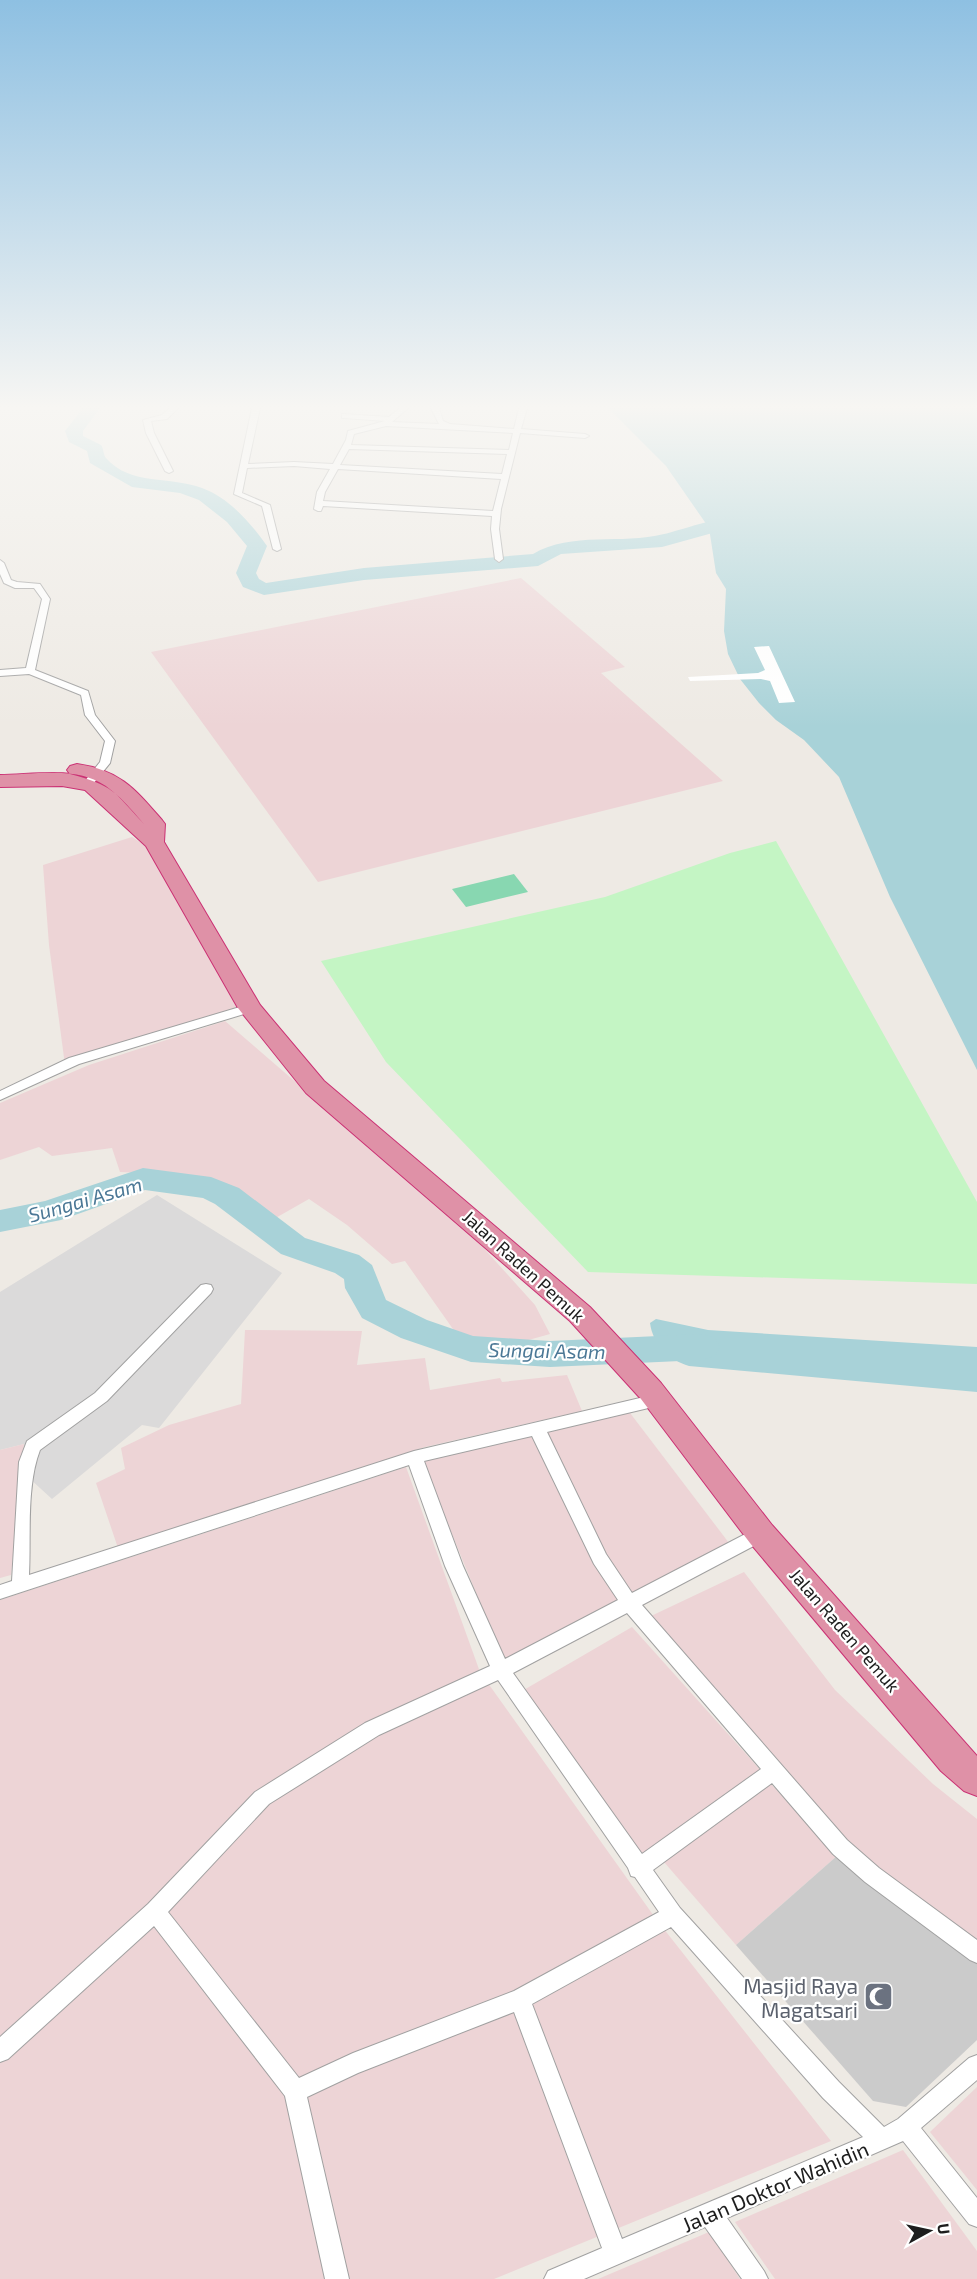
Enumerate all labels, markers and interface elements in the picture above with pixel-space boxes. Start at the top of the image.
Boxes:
water label: Sungai Asam [25,1171,145,1227]
street label: Jalan Raden Pemuk [458,1205,590,1327]
water label: Sungai Asam [488,1337,606,1363]
street label: Jalan Raden Pemuk [785,1564,905,1696]
place label: Masjid Raya Magatsari [743,1973,858,2022]
mosque icon: Masjid Raya Magatsari [863,1981,895,2013]
street label: Jalan Doktor Wahidin [678,2135,872,2237]
north arrow [899,2201,959,2261]
text: U [934,2222,955,2236]

